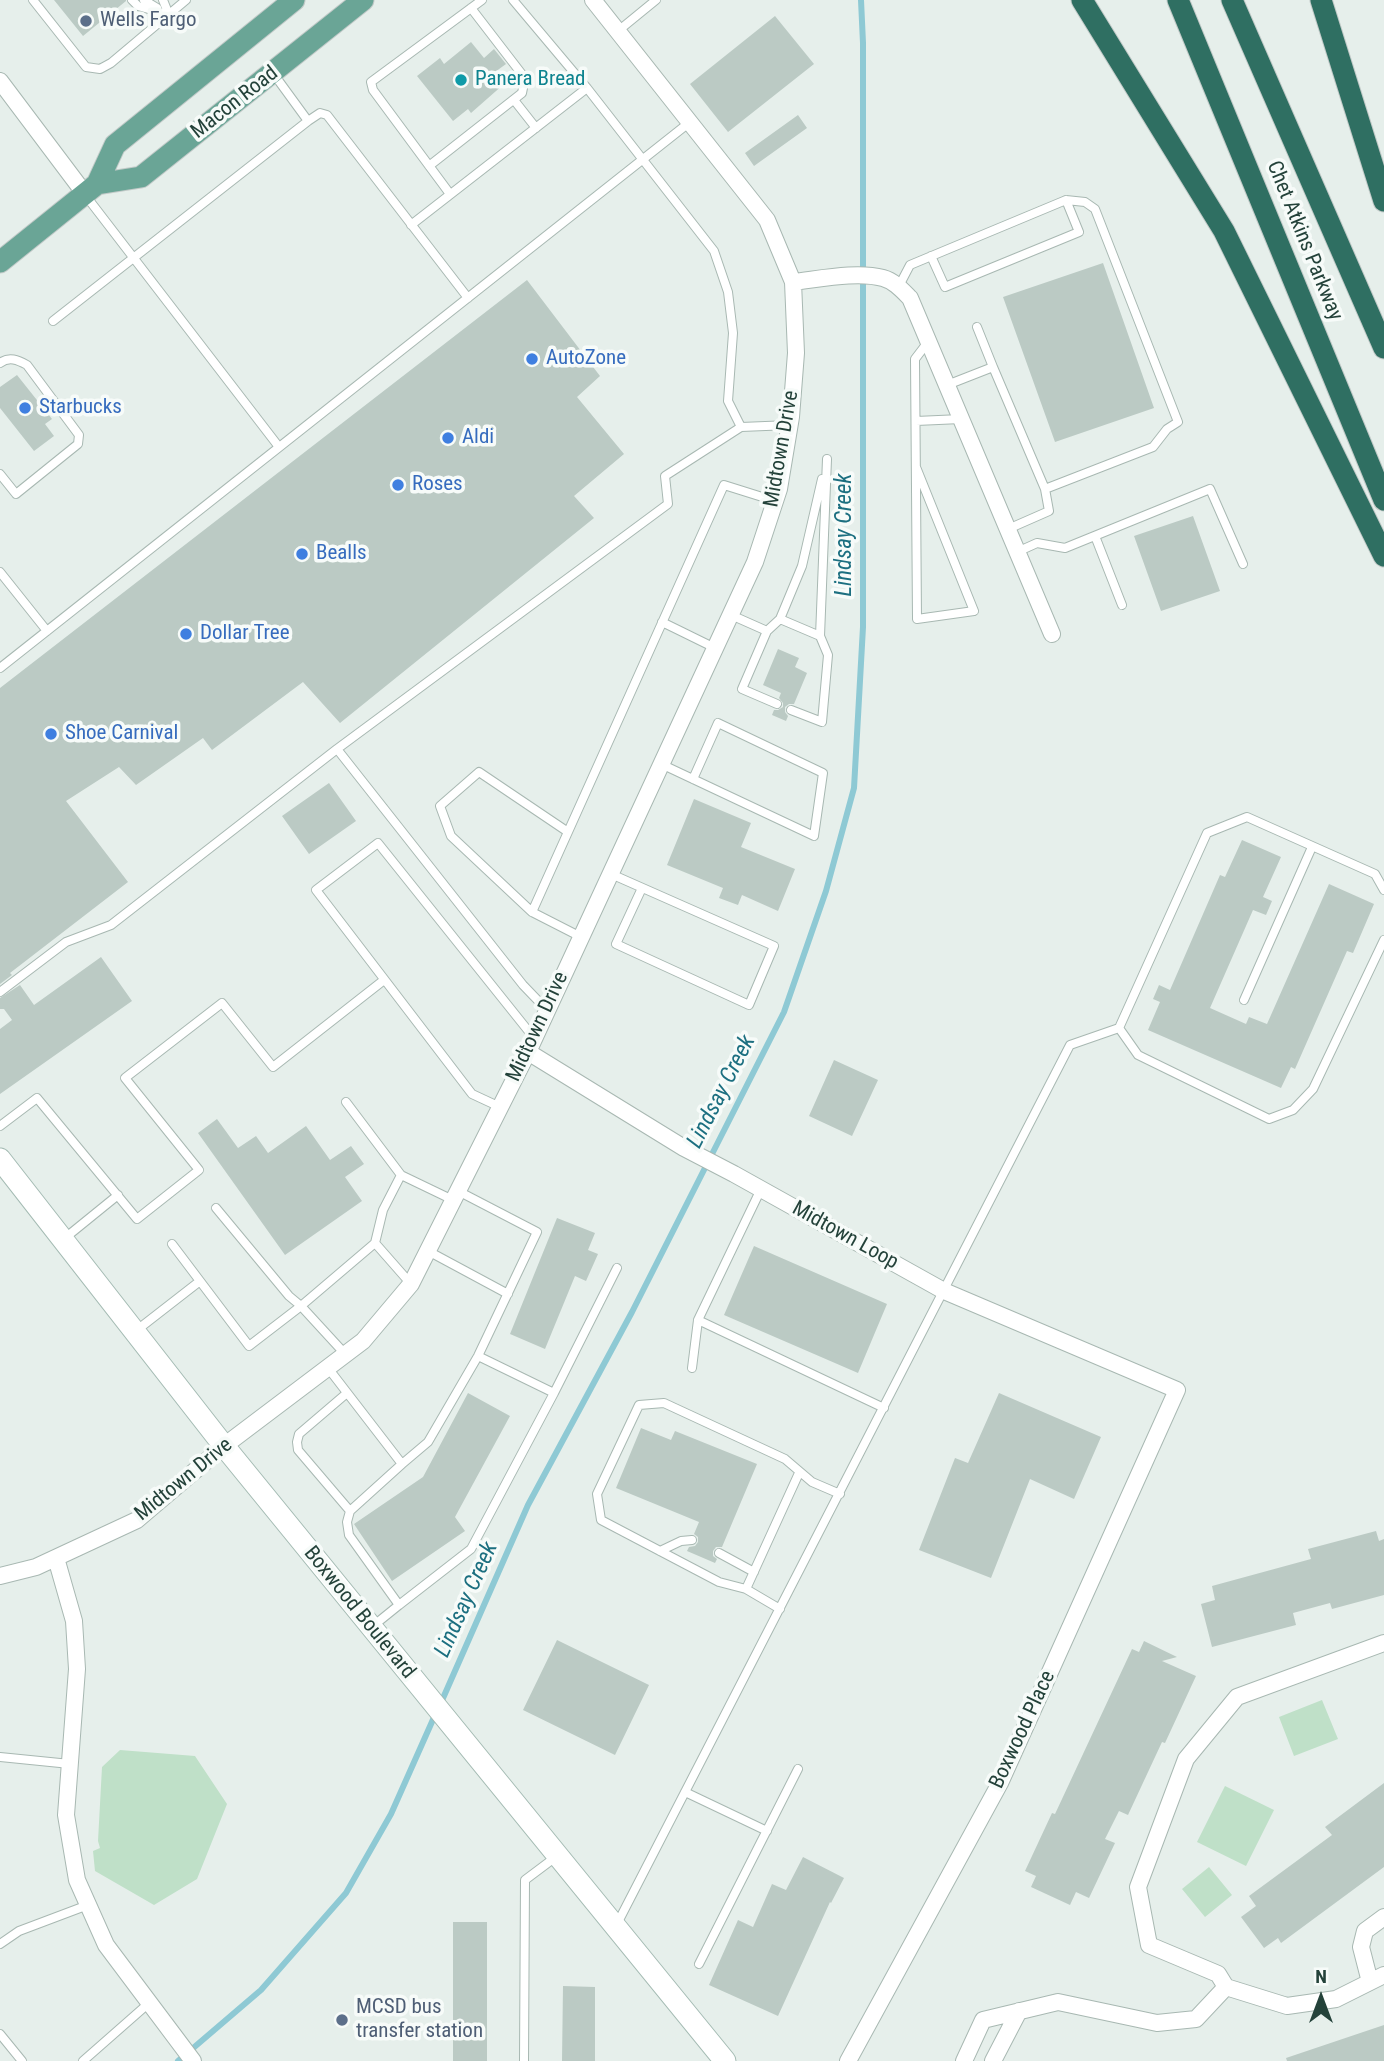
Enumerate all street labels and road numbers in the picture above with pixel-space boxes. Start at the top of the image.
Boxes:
street label: Macon Road [187,61,283,145]
street label: Chet Atkins Parkway [1261,158,1347,324]
street label: Midtown Drive [759,389,805,509]
street label: Midtown Drive [502,968,574,1086]
street label: Midtown Loop [787,1196,903,1276]
street label: Midtown Drive [130,1433,238,1527]
street label: Boxwood Boulevard [298,1542,420,1684]
street label: Boxwood Place [985,1667,1061,1793]

